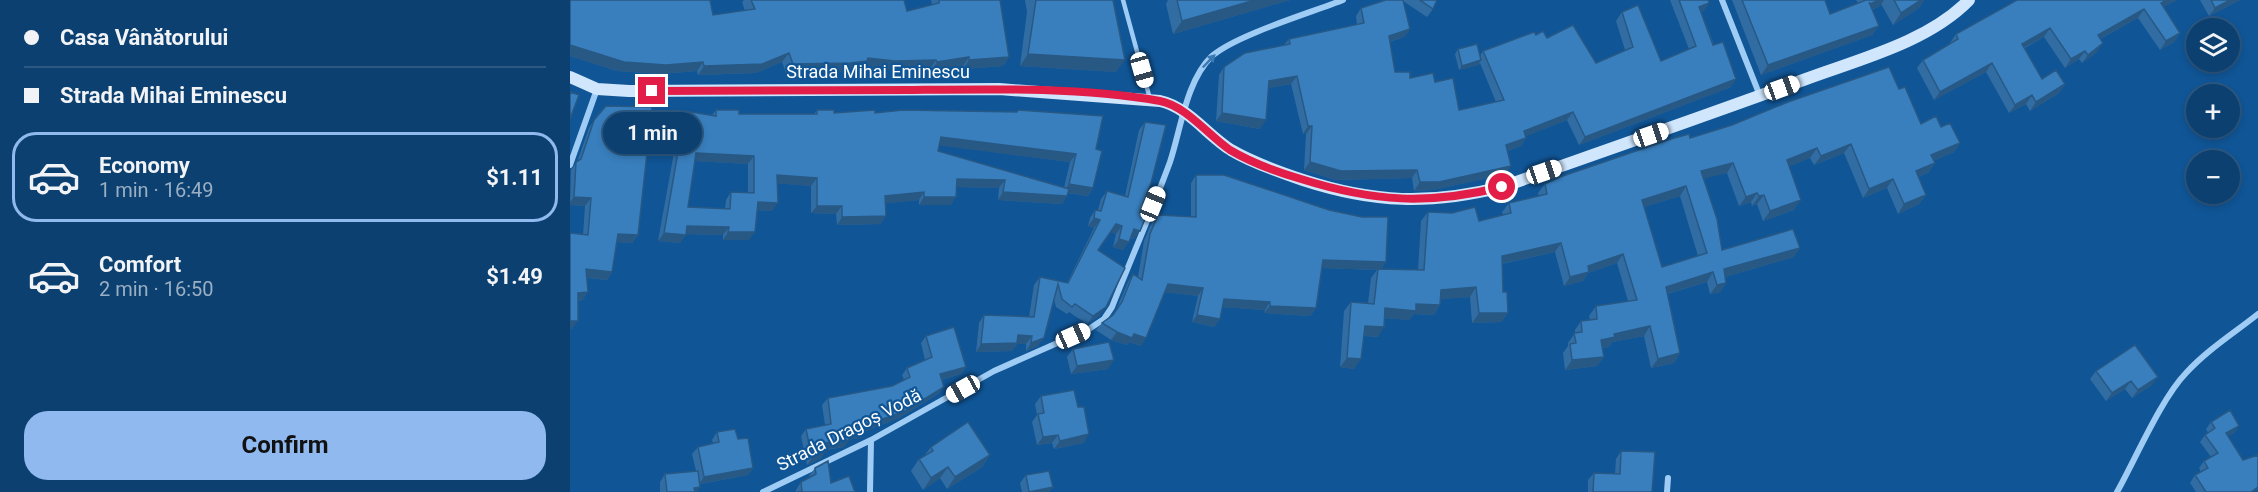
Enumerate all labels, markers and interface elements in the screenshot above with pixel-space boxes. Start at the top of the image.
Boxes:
map controls [2186,18,2240,204]
button: layers [2186,18,2240,72]
text: Casa Vânătorului [60,25,228,50]
car [1128,50,1156,90]
one-way arrow [1202,53,1216,68]
street label: Strada Mihai Eminescu [786,61,970,82]
car [1762,73,1802,103]
route end [638,77,665,104]
text: Strada Mihai Eminescu [60,83,287,108]
button: + [2186,84,2240,138]
callout: 1 min [602,112,702,154]
text: 1 min [627,121,678,145]
car [1631,121,1671,149]
icon: car [27,150,81,204]
button: − [2186,150,2240,204]
text: Economy [99,153,190,178]
car [1524,158,1564,186]
text: $1.11 [486,165,543,190]
route start [1488,173,1515,200]
text: 1 min · 16:49 [99,178,214,202]
car [1138,184,1168,224]
icon: car [27,249,81,303]
text: Comfort [99,252,181,277]
text: $1.49 [486,264,543,289]
text: 2 min · 16:50 [99,277,214,301]
car [1053,320,1093,352]
car [943,372,983,406]
street label: Strada Dragoș Vodă [773,384,925,476]
button: Confirm [24,411,546,480]

